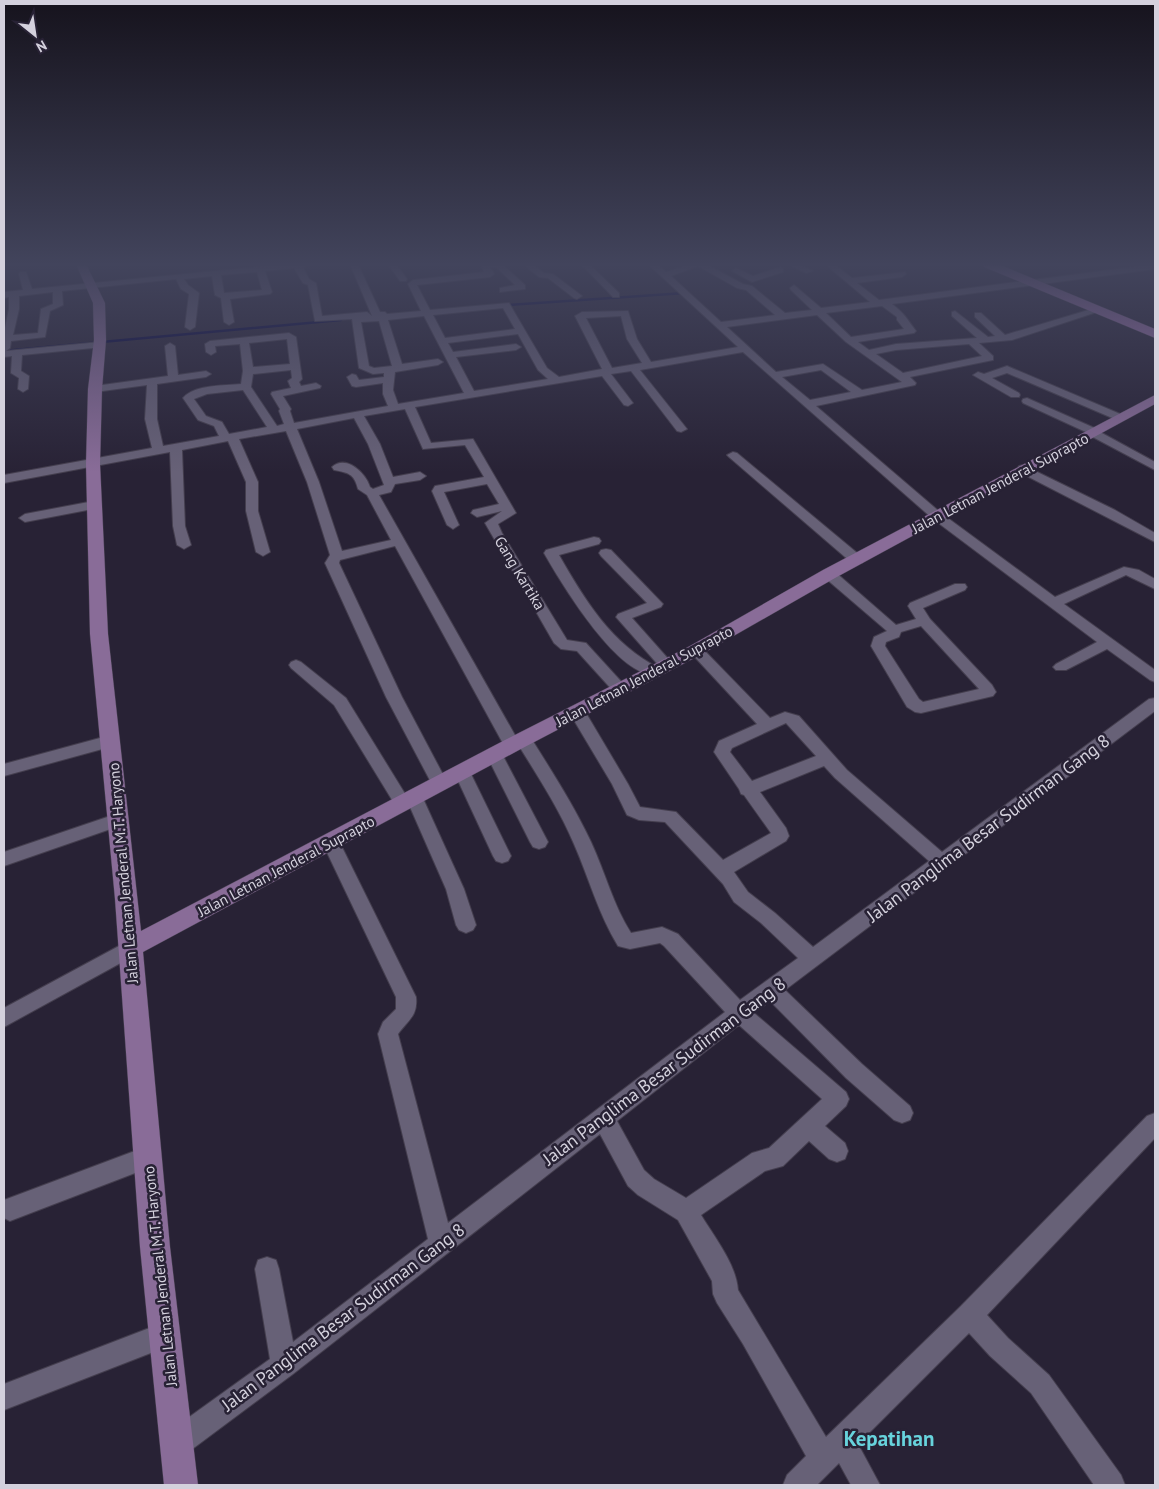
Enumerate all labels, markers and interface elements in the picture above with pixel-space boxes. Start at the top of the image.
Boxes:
north arrow [10,10,60,60]
text: N [33,36,50,56]
street label: Jalan Letnan Jenderal Suprapto [907,428,1092,538]
street label: Gang Kartika [491,533,549,613]
street label: Jalan Letnan Jenderal Suprapto [551,621,736,731]
street label: Jalan Panglima Besar Sudirman Gang 8 [861,729,1114,928]
street label: Jalan Letnan Jenderal M.T. Haryono [104,762,142,985]
street label: Jalan Letnan Jenderal Suprapto [193,811,378,921]
street label: Jalan Panglima Besar Sudirman Gang 8 [537,972,790,1171]
street label: Jalan Letnan Jenderal M.T. Haryono [139,1165,181,1388]
street label: Jalan Panglima Besar Sudirman Gang 8 [216,1218,469,1417]
district label: Kepatihan [844,1425,934,1452]

